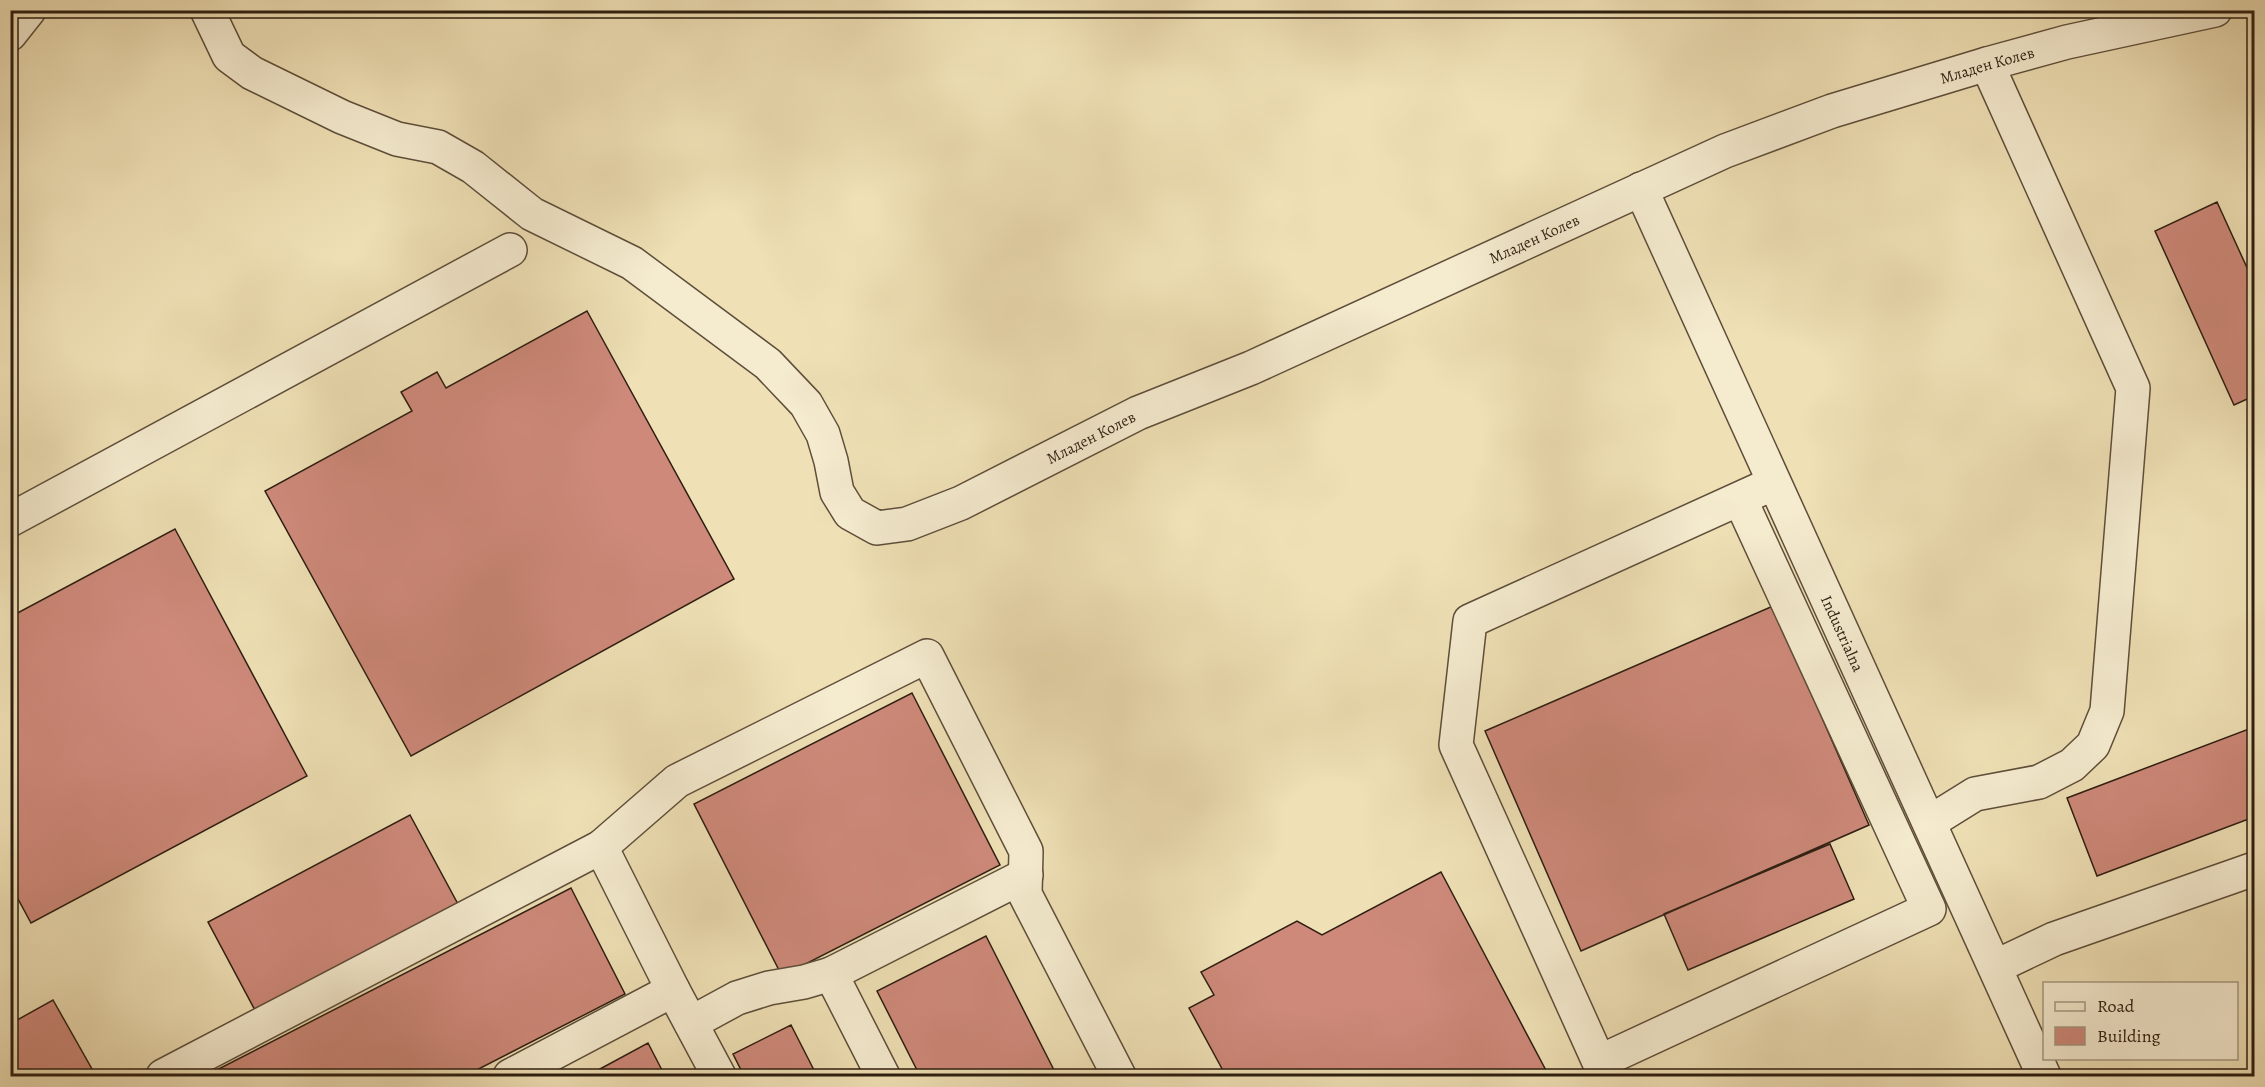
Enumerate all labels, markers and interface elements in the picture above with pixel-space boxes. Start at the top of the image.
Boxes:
street label: Младен Колев [1937,42,2037,90]
street label: Младен Колев [1486,209,1583,270]
street label: Младен Колев [1043,406,1140,470]
street label: Industrialna [1815,592,1869,676]
legend [2043,982,2238,1060]
text: Road [2097,994,2135,1018]
text: Building [2097,1024,2161,1048]

